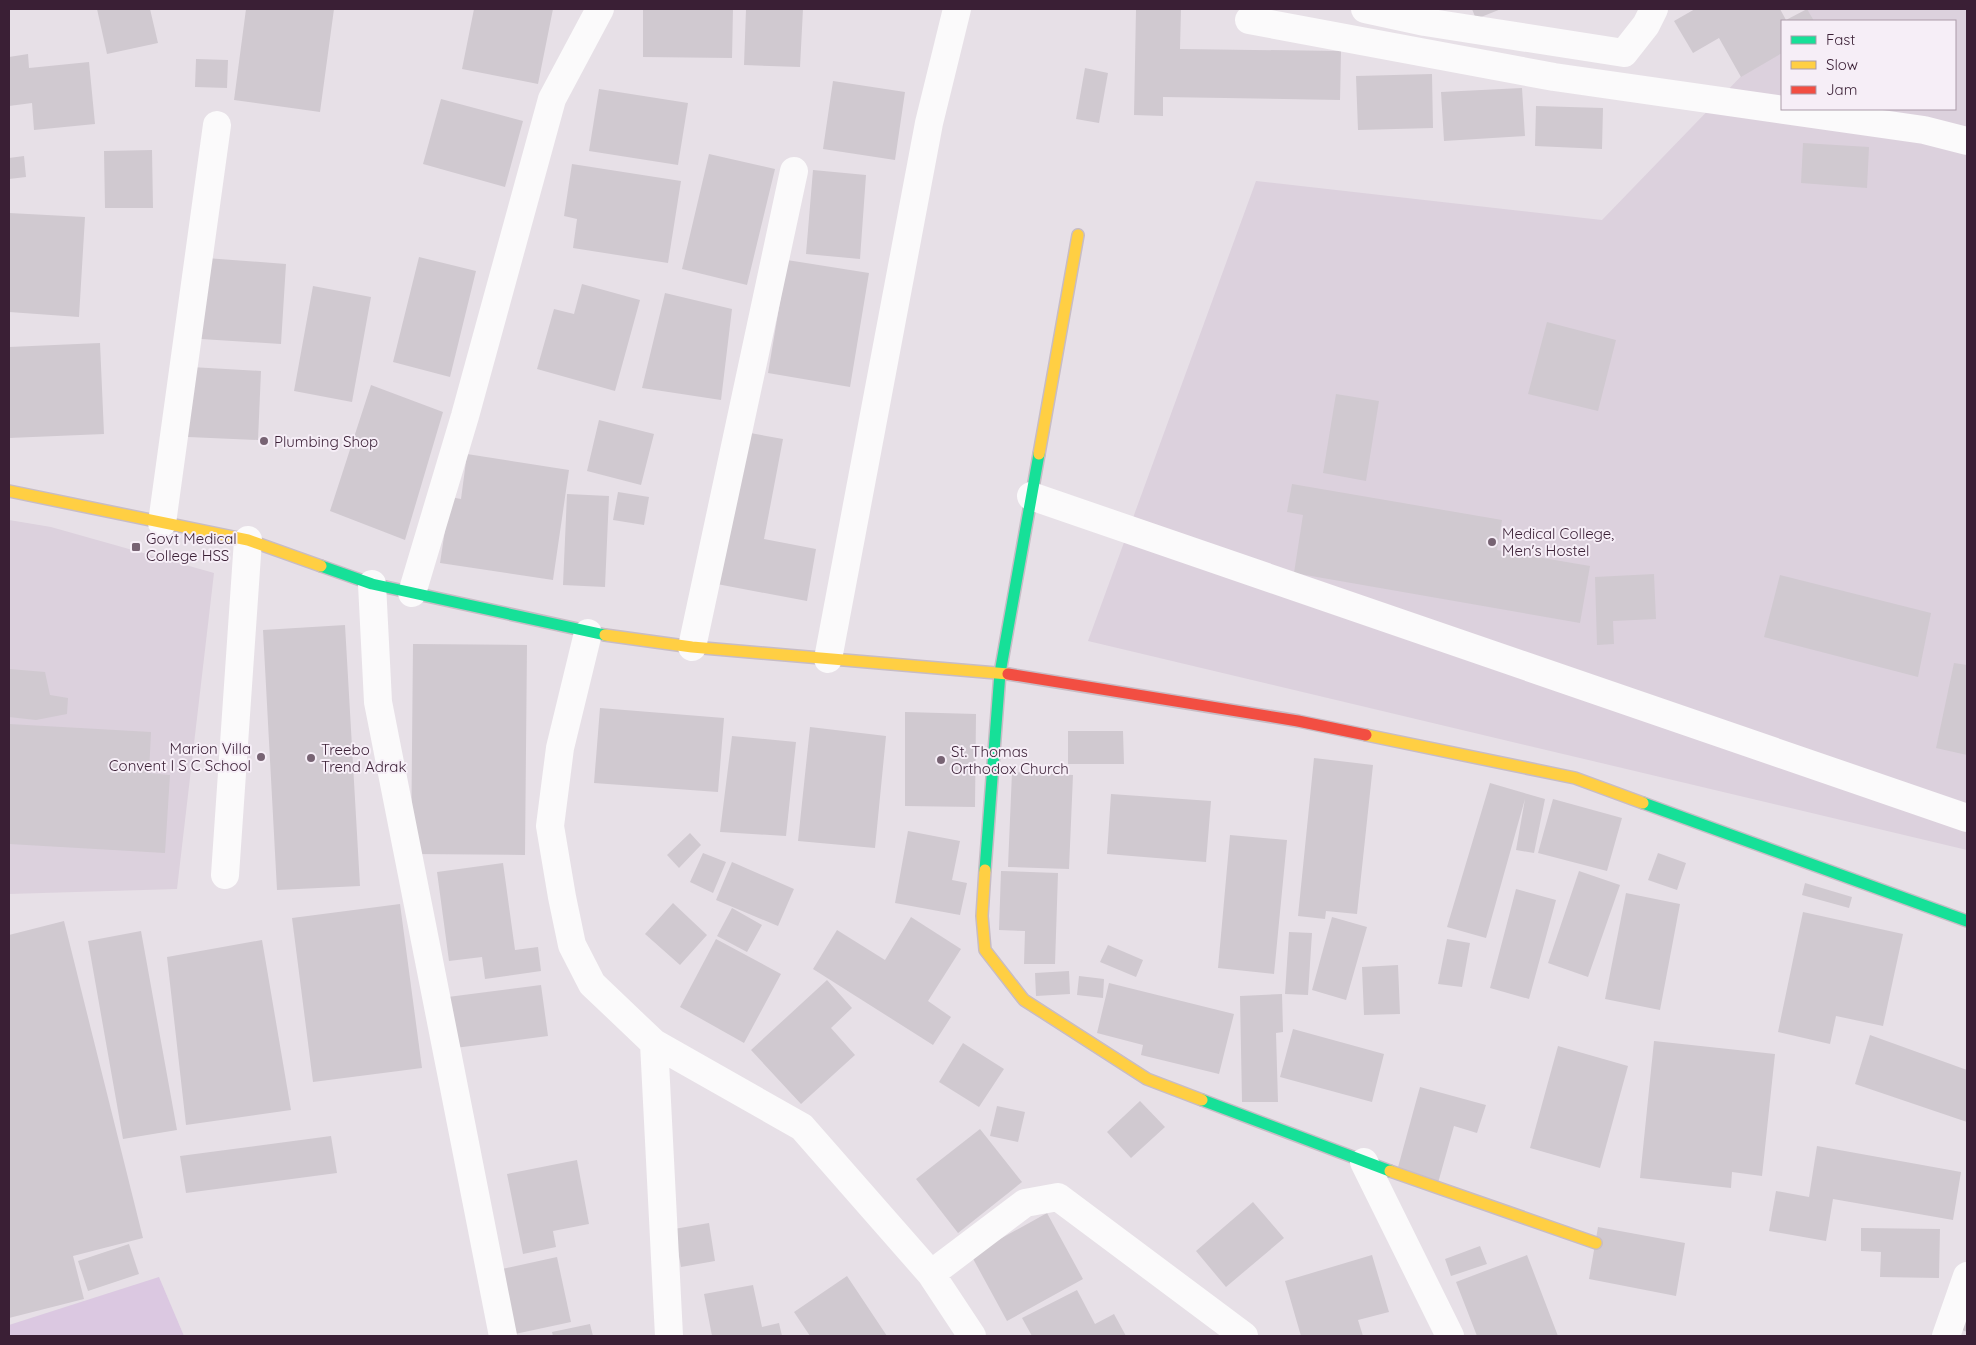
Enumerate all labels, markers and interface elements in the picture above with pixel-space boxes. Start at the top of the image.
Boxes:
legend [1781,20,1956,110]
text: Fast [1826,30,1855,49]
text: Slow [1826,55,1858,74]
text: Jam [1826,80,1857,99]
place label: Plumbing Shop [274,432,378,451]
marker: Plumbing Shop [258,435,270,447]
place label: Medical College, Men's Hostel [1502,524,1614,560]
place label: Govt Medical College HSS [146,529,237,565]
marker: Medical College, Men's Hostel [1486,536,1498,548]
marker: Govt Medical College HSS [130,541,142,553]
place label: Marion Villa Convent I S C School [109,739,251,775]
place label: Treebo Trend Adrak [321,740,406,776]
place label: St. Thomas Orthodox Church [951,742,1069,778]
marker: Marion Villa Convent I S C School [255,751,267,763]
marker: Treebo Trend Adrak [305,752,317,764]
marker: St. Thomas Orthodox Church [935,754,947,766]

